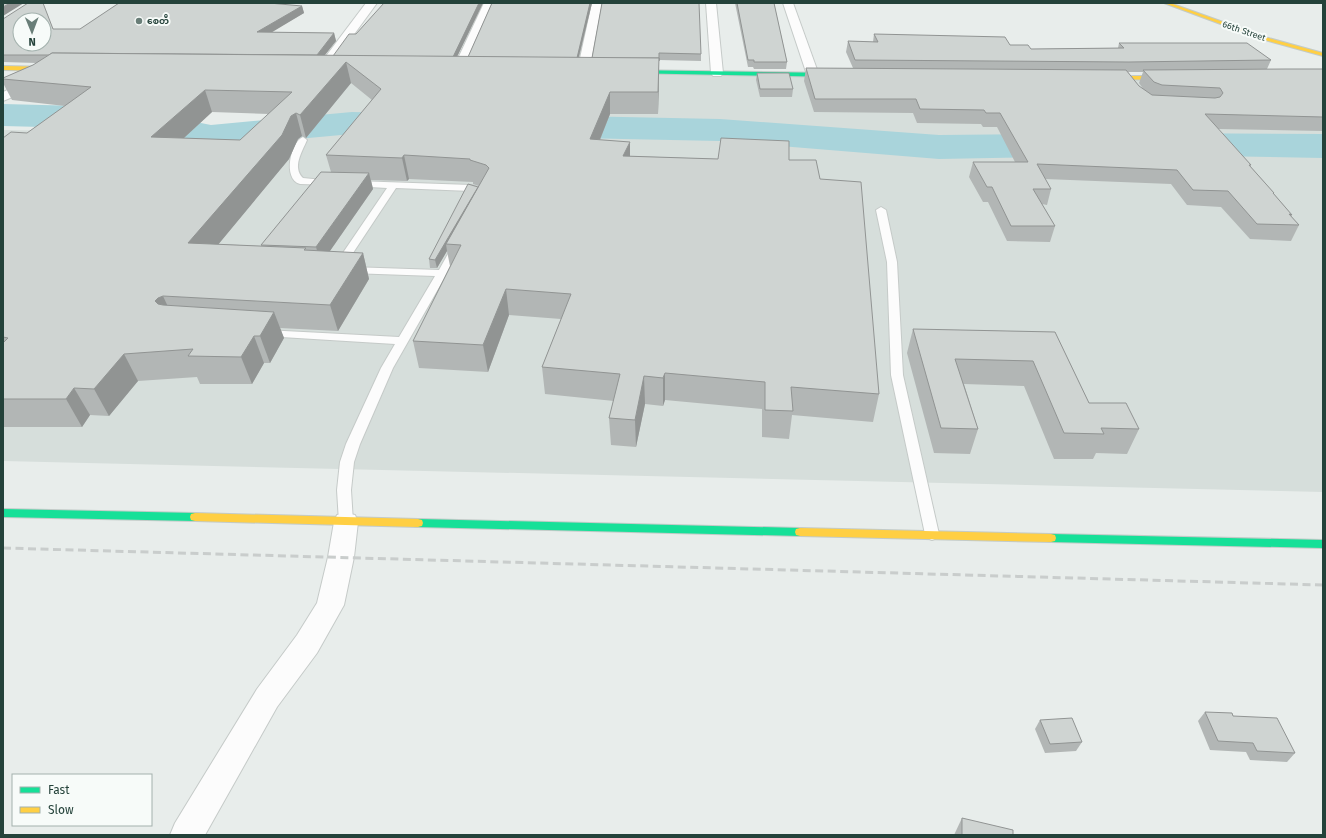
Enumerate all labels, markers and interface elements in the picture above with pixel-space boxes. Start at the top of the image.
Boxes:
north arrow [12,12,52,52]
place label: စေတီ [147,14,169,26]
marker: စေတီ [134,16,144,26]
street label: 66th Street [1221,19,1268,43]
text: N [28,35,36,48]
legend [12,774,152,826]
text: Fast [48,783,70,797]
text: Slow [48,803,74,817]

